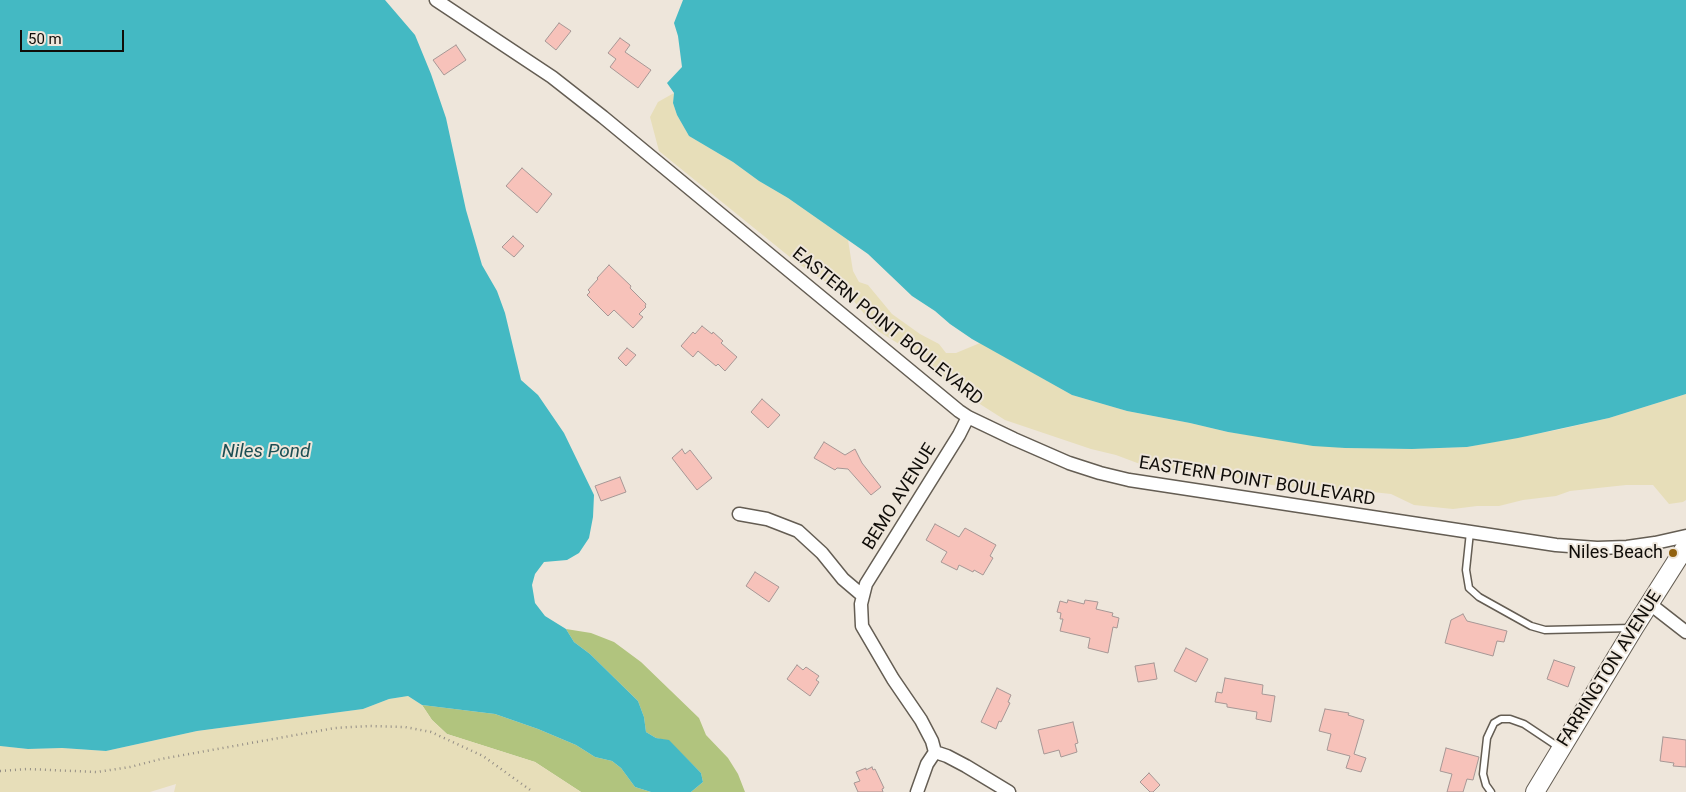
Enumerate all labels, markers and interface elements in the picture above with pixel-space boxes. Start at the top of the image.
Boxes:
scale bar [22,20,126,52]
text: 50 m [28,30,62,48]
street label: EASTERN POINT BOULEVARD [787,243,987,411]
street label: BEMO AVENUE [859,440,941,554]
water label: Niles Pond [222,441,310,463]
street label: EASTERN POINT BOULEVARD [1137,453,1377,511]
place label: Niles Beach [1568,542,1663,564]
marker: Niles Beach [1667,547,1679,559]
street label: FARRINGTON AVENUE [1553,587,1667,751]

